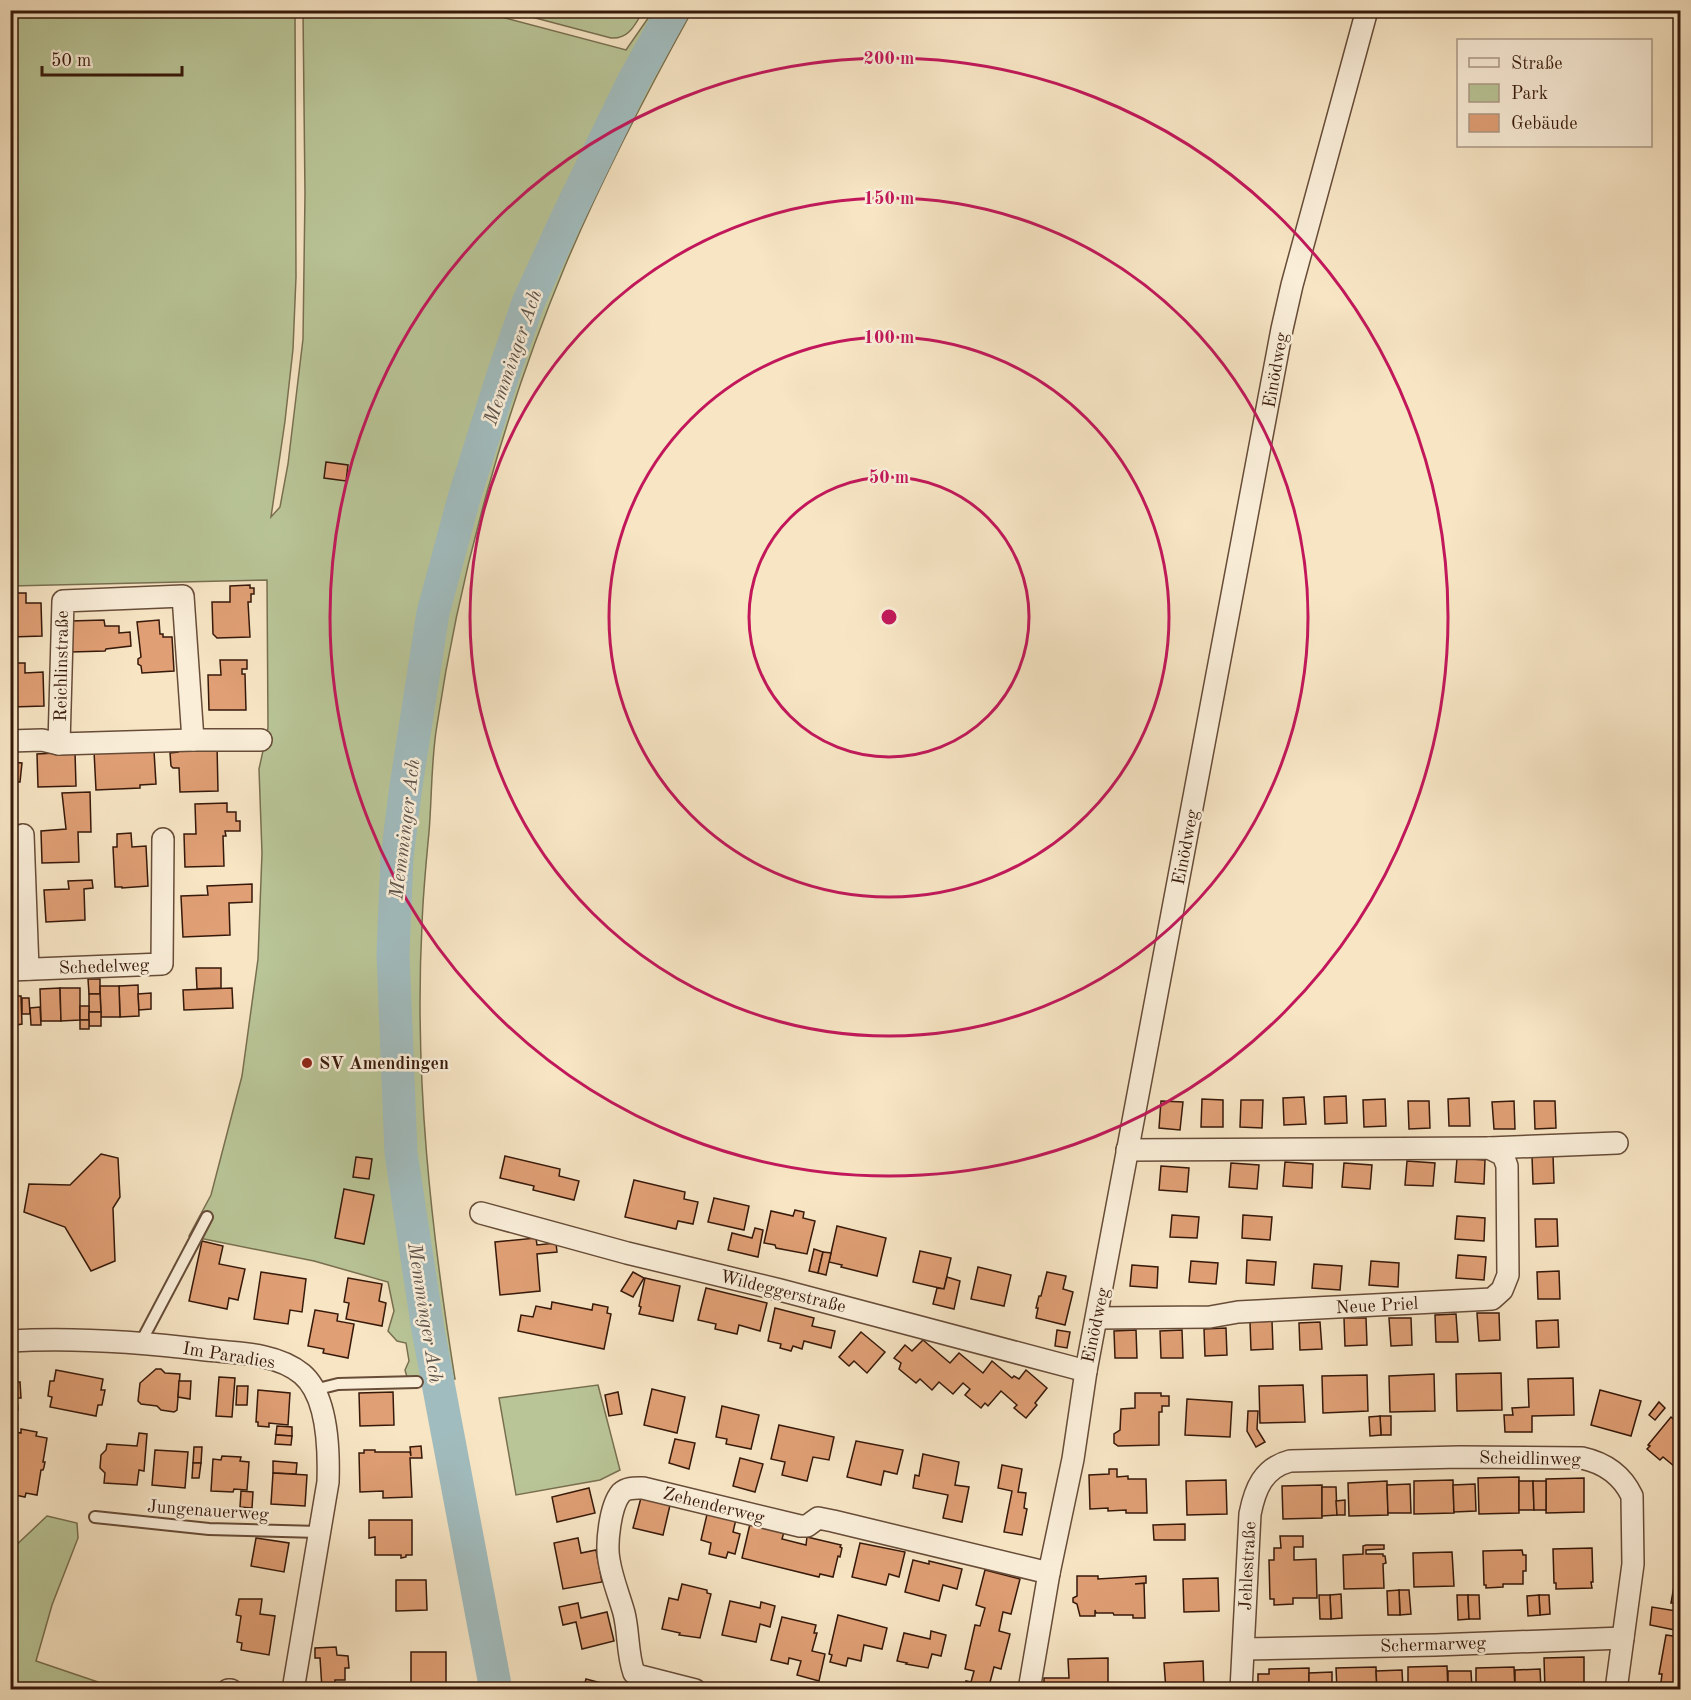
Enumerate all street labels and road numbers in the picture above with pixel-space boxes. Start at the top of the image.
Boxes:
street label: Einödweg [1260,331,1292,409]
street label: Reichlinstraße [52,610,72,722]
street label: Einödweg [1170,808,1202,886]
street label: Schedelweg [58,956,150,978]
street label: Wildeggerstraße [718,1268,848,1316]
street label: Einödweg [1079,1286,1113,1364]
street label: Neue Priel [1335,1295,1419,1317]
street label: Im Paradies [181,1340,277,1372]
street label: Scheidlinweg [1479,1449,1581,1469]
street label: Zehenderweg [661,1485,767,1527]
street label: Jungenauerweg [146,1498,270,1524]
street label: Jehlestraße [1237,1521,1259,1611]
street label: Schermarweg [1380,1634,1487,1656]

